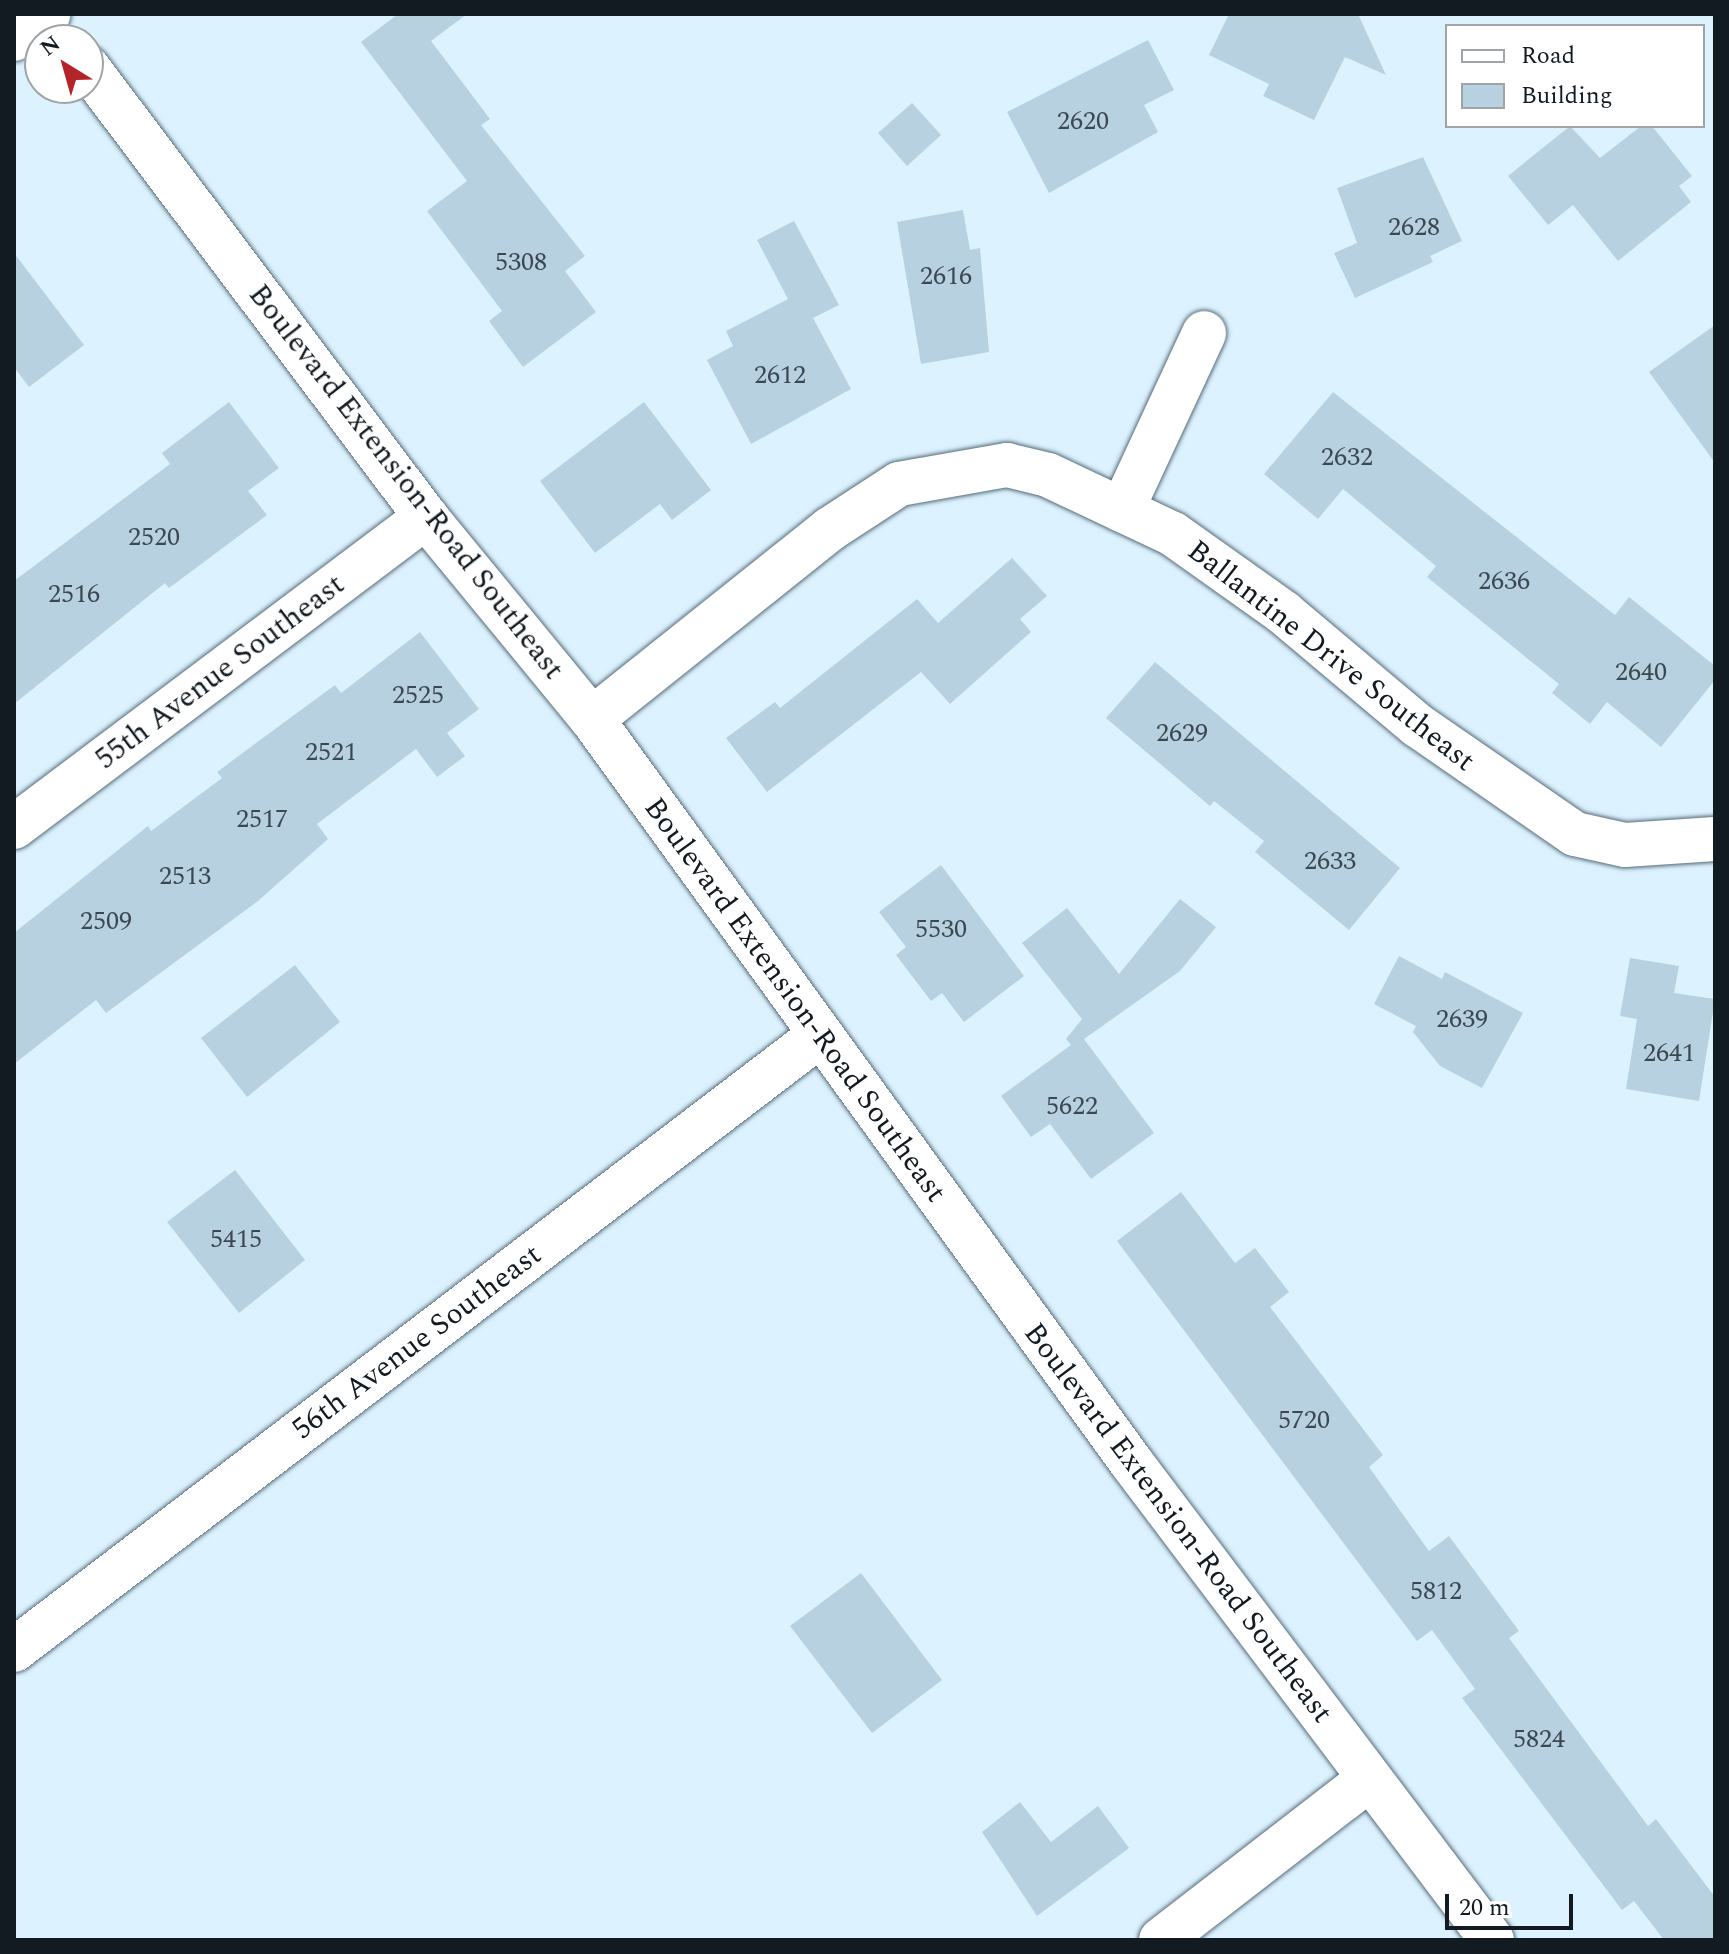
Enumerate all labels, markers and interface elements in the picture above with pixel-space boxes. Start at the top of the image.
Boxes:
north arrow [24,24,104,104]
legend [1445,24,1705,128]
text: N [33,27,68,65]
text: Road [1521,38,1575,74]
text: Building [1521,78,1613,114]
house number: 2620 [1057,106,1109,138]
house number: 2628 [1388,212,1440,244]
house number: 5308 [495,247,547,279]
house number: 2616 [920,261,972,293]
street label: Boulevard Extension-Road Southeast [241,277,571,687]
house number: 2612 [754,360,806,392]
house number: 2632 [1321,442,1373,474]
house number: 2520 [128,522,180,554]
street label: Ballantine Drive Southeast [1180,533,1482,779]
house number: 2636 [1478,566,1530,598]
street label: 55th Avenue Southeast [88,567,352,777]
house number: 2516 [48,579,100,611]
house number: 2640 [1615,657,1667,689]
house number: 2525 [392,680,444,712]
house number: 2629 [1156,718,1208,750]
house number: 2521 [305,737,357,769]
street label: Boulevard Extension-Road Southeast [636,791,954,1209]
house number: 2517 [236,804,288,836]
house number: 2633 [1304,846,1356,878]
house number: 2513 [159,861,211,893]
house number: 2509 [80,906,132,938]
house number: 5530 [915,914,967,946]
house number: 2639 [1436,1004,1488,1036]
house number: 2641 [1643,1038,1695,1070]
house number: 5622 [1046,1091,1098,1123]
house number: 5415 [210,1224,262,1256]
street label: 56th Avenue Southeast [285,1237,549,1447]
street label: Boulevard Extension-Road Southeast [1016,1316,1340,1730]
house number: 5720 [1278,1405,1330,1437]
house number: 5812 [1410,1576,1462,1608]
house number: 5824 [1513,1724,1565,1756]
scale bar [1449,1878,1577,1928]
text: 20 m [1459,1890,1510,1926]

